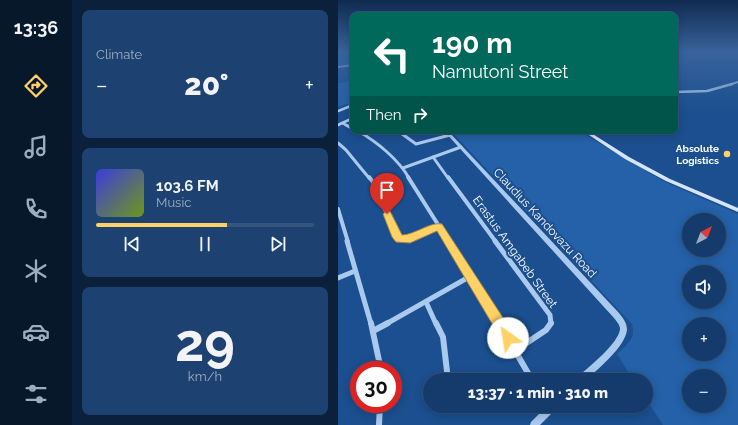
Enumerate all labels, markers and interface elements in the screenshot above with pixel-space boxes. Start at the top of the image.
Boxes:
text: 13:36 [14,17,58,38]
text: 190 m [432,27,512,60]
icon: left [366,28,418,80]
text: Climate [96,47,142,62]
text: Namutoni Street [432,61,568,82]
text: 20° [184,67,228,102]
icon: directions [22,72,50,100]
text: − [96,72,108,98]
text: + [305,72,314,98]
icon: right [409,104,431,126]
text: Then [366,106,401,124]
icon: music [22,133,50,161]
place label: Absolute Logistics [676,143,719,166]
marker: Absolute Logistics [722,149,732,159]
street label: Claudius Kandovazu Road [491,165,599,281]
pin [370,173,404,214]
text: 103.6 FM [156,177,219,195]
icon: arrive [376,179,398,201]
street label: Erastus Amgabeb Street [470,193,560,311]
icon: phone [22,195,50,223]
text: Music [156,195,191,210]
north arrow [682,213,726,257]
map controls [682,213,726,413]
icon: previous [121,233,143,255]
icon: pause [194,233,216,255]
icon: next [267,233,289,255]
icon: climate [22,257,50,285]
button: sound [682,265,726,309]
text: 29 [175,312,235,373]
position arrow [487,317,529,359]
button: + [682,317,726,361]
icon: car [22,318,50,346]
speed limit sign: 30 [350,361,402,413]
text: km/h [188,369,222,384]
button: − [682,369,726,413]
icon: filters [22,380,50,408]
text: 13:37 · 1 min · 310 m [468,384,608,402]

